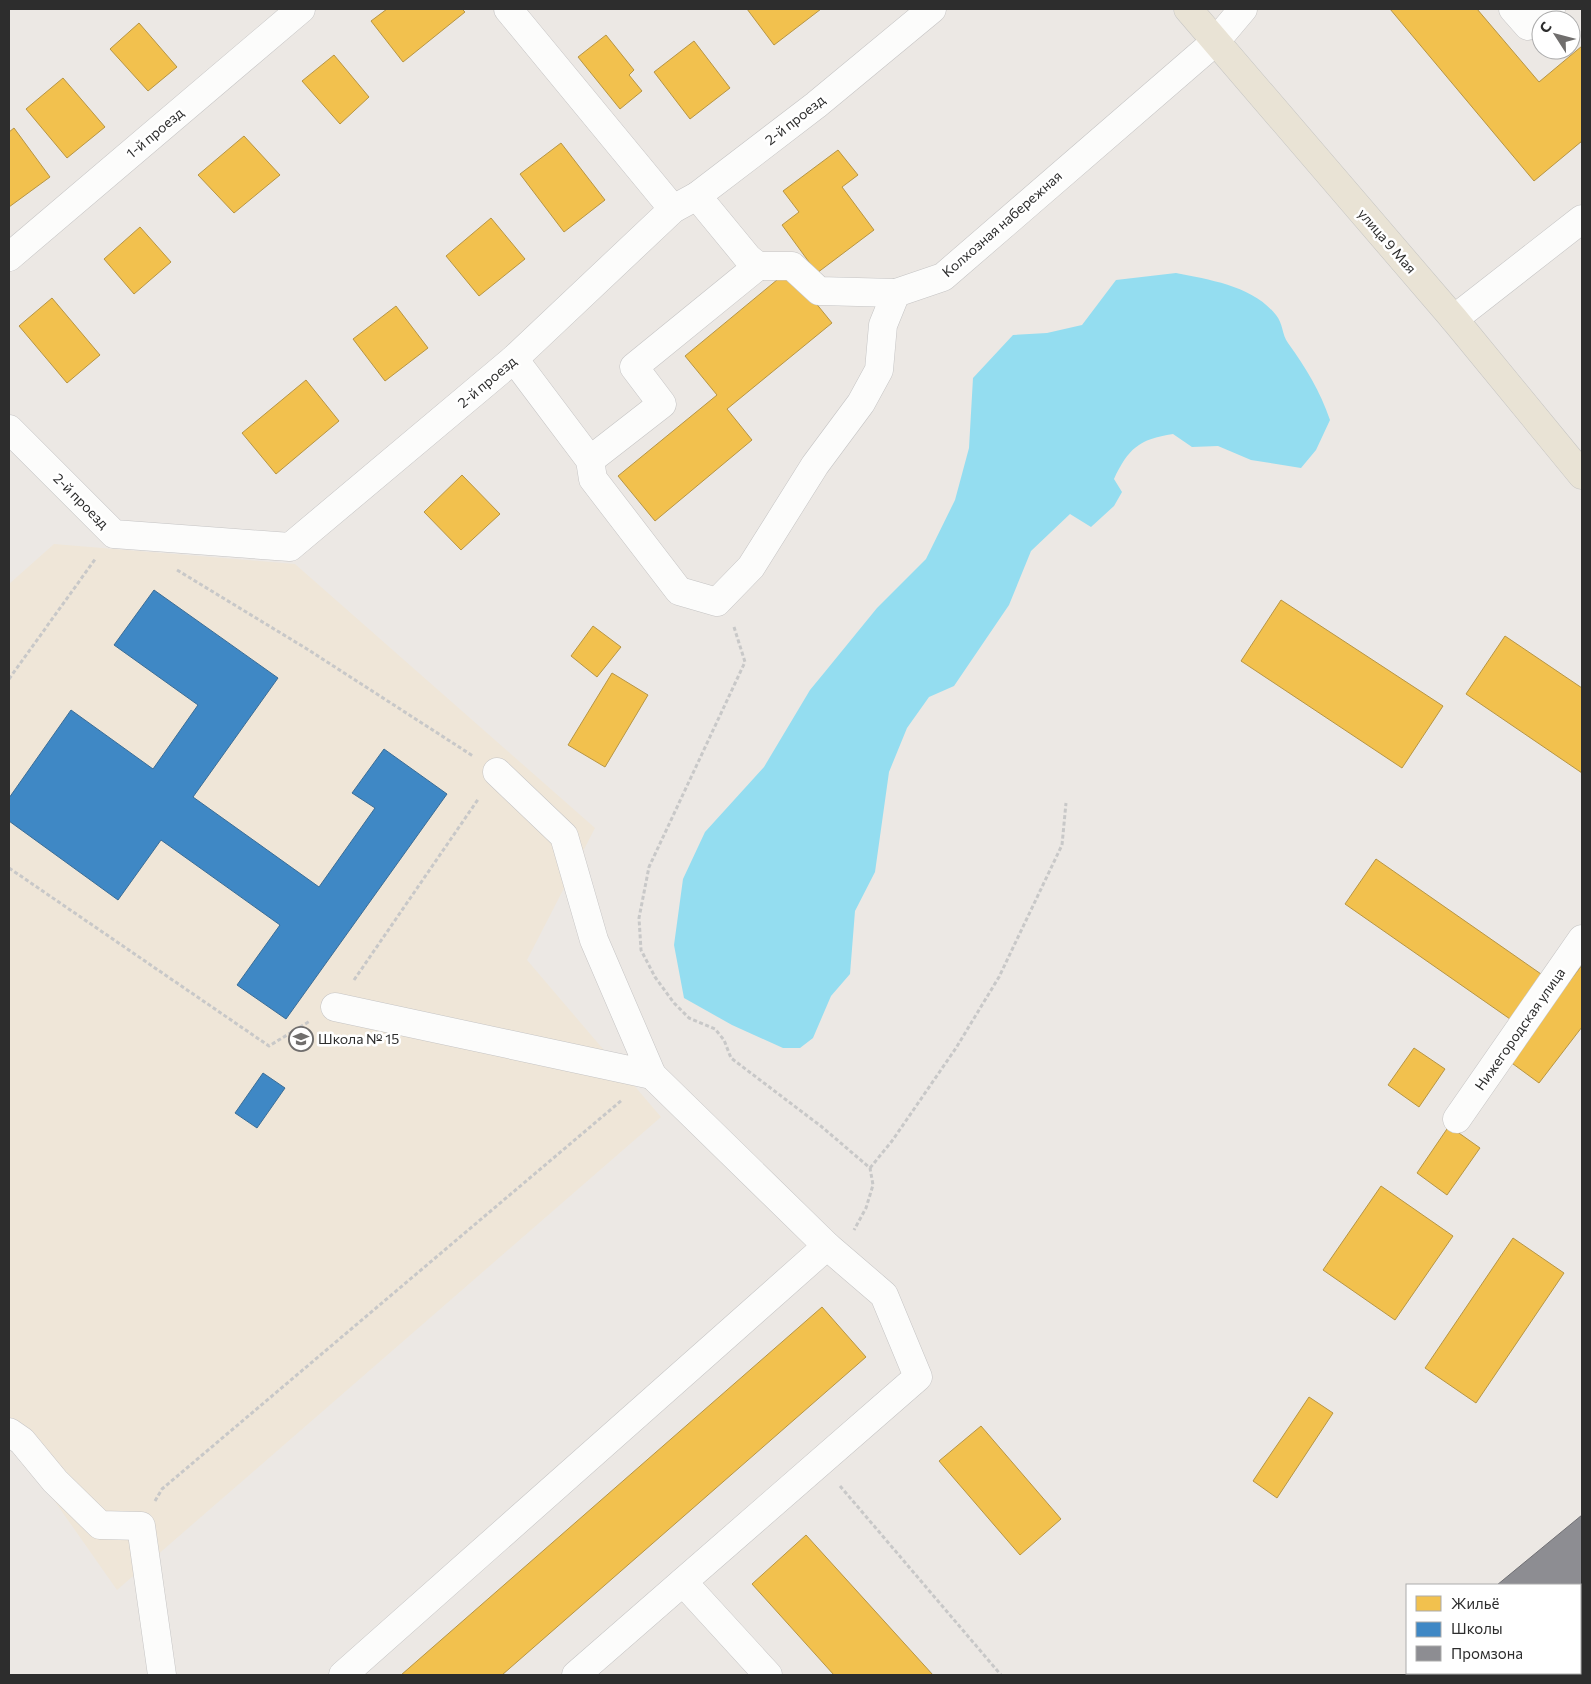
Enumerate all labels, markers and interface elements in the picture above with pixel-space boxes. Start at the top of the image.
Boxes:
north arrow [1531,10,1581,60]
text: С [1535,18,1555,36]
street label: 2-й проезд [761,91,828,148]
street label: 1-й проезд [123,104,187,161]
street label: Колхозная набережная [938,167,1065,280]
street label: улица 9 Мая [1355,205,1420,276]
street label: 2-й проезд [454,352,519,411]
street label: 2-й проезд [50,469,113,532]
street label: Нижегородская улица [1471,964,1568,1093]
school or university icon: Школа № 15 [288,1026,314,1052]
place label: Школа № 15 [318,1030,399,1047]
legend [1406,1584,1581,1674]
text: Жильё [1451,1594,1499,1612]
text: Школы [1451,1619,1503,1637]
text: Промзона [1451,1644,1523,1662]

